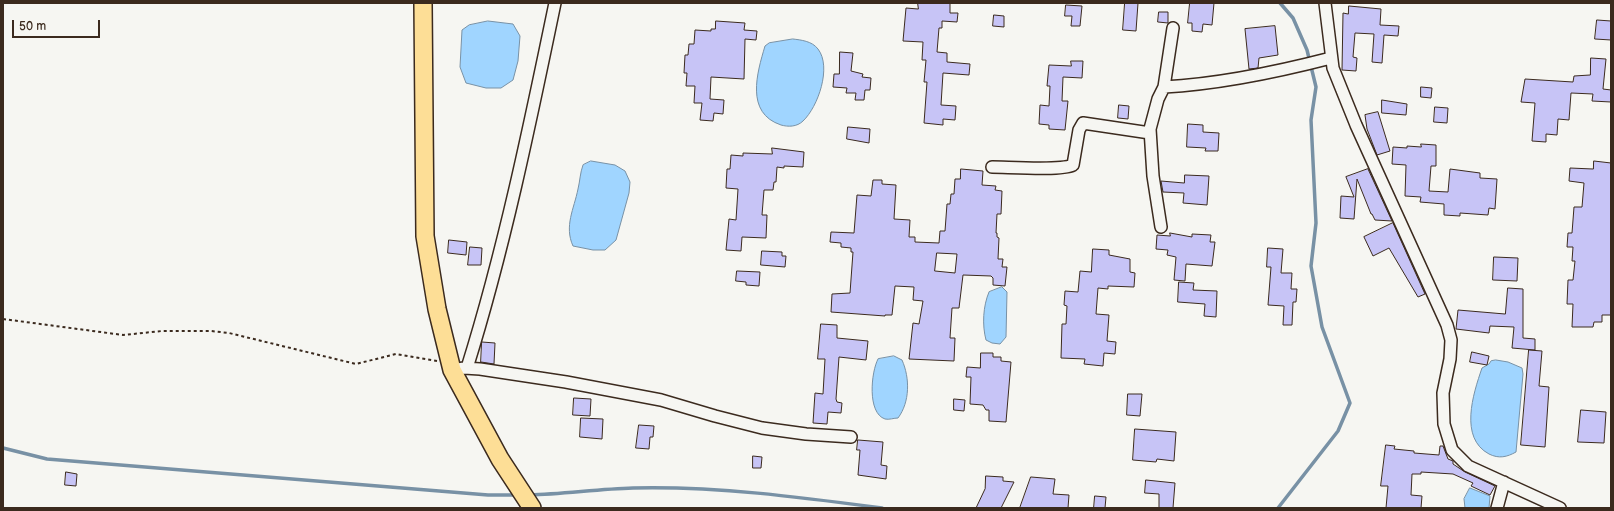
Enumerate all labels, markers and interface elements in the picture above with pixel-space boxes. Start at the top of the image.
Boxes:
scale bar [14,12,102,38]
text: 50 m [19,19,46,34]

